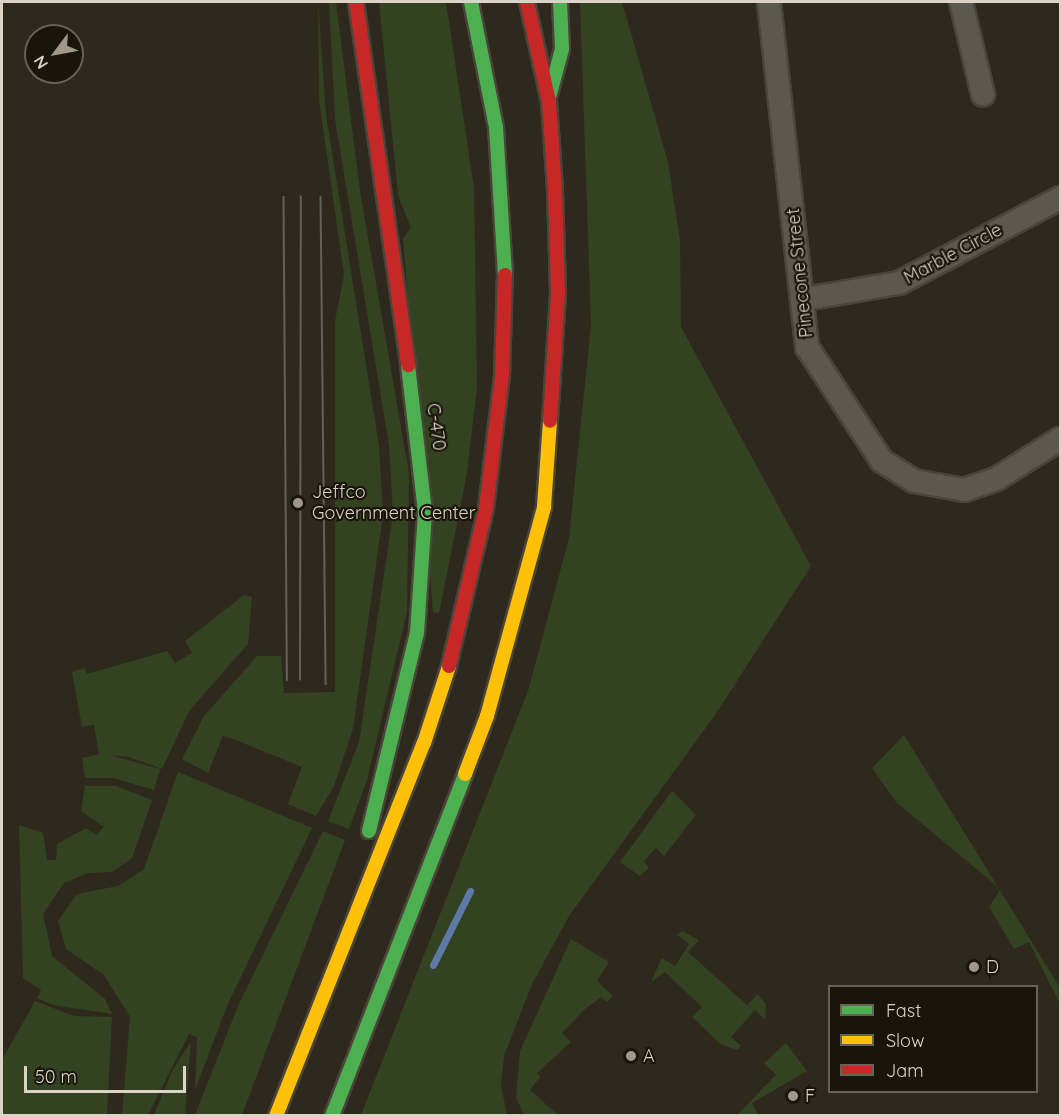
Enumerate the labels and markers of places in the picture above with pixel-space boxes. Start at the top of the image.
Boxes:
place label: Jeffco Government Center [312,482,476,524]
marker: Jeffco Government Center [289,494,307,512]
place label: D [986,956,999,978]
marker: D [967,960,981,974]
place label: A [643,1045,655,1067]
marker: A [624,1049,638,1063]
place label: F [805,1085,815,1107]
marker: F [786,1089,800,1103]

